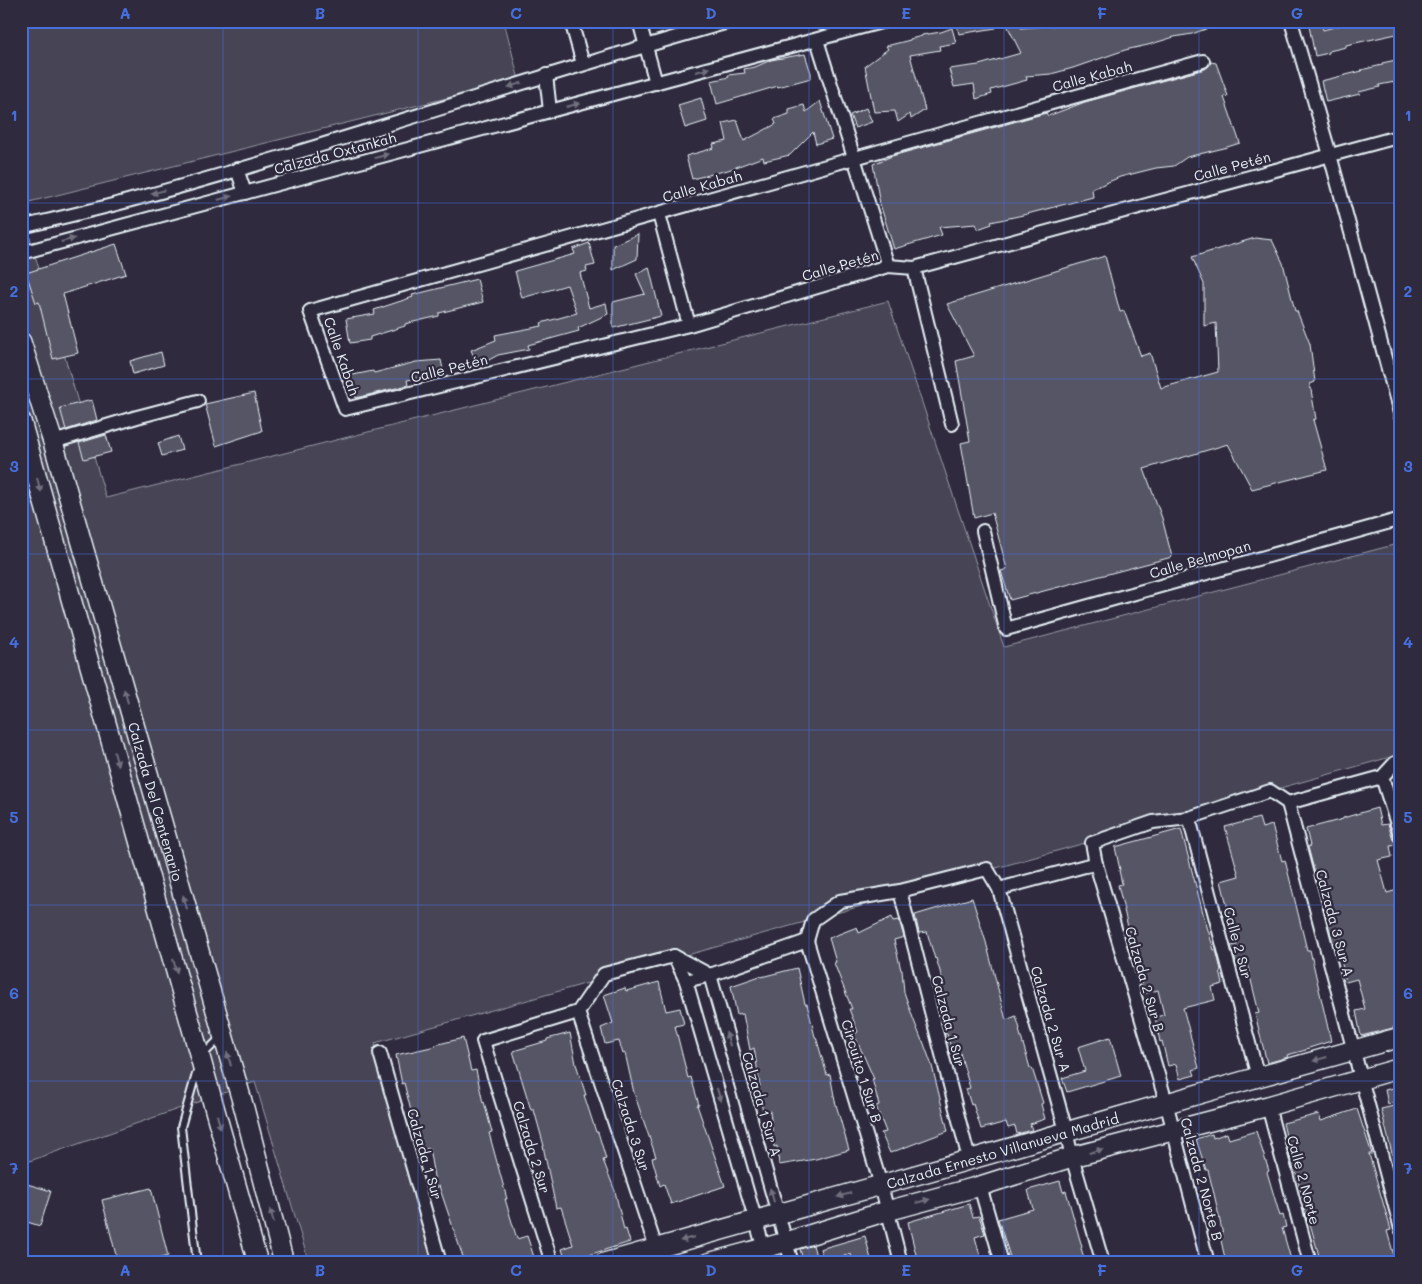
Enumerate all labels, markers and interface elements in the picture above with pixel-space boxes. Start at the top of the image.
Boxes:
text: A [119,2,131,23]
text: B [315,2,325,23]
text: C [510,2,522,23]
text: D [705,2,717,23]
text: E [901,2,911,23]
text: F [1097,2,1107,23]
text: G [1291,2,1303,23]
street label: Calle Kabah [1050,56,1134,96]
one-way arrow [696,66,711,74]
one-way arrow [507,81,522,89]
one-way arrow [565,101,581,109]
text: 1 [10,104,18,125]
text: 1 [1404,104,1412,125]
street label: Calzada Oxtankah [272,128,398,178]
street label: Calle Petén [1192,147,1272,185]
one-way arrow [375,152,390,160]
street label: Calle Kabah [660,166,744,206]
one-way arrow [151,188,166,196]
one-way arrow [218,194,233,202]
one-way arrow [61,236,76,244]
street label: Calle Petén [800,245,880,285]
text: 2 [10,280,19,301]
text: 2 [1404,280,1413,301]
street label: Calle Kabah [320,314,364,398]
street label: Calle Petén [409,349,489,387]
text: 3 [9,455,19,476]
text: 3 [1403,455,1413,476]
one-way arrow [36,477,44,492]
street label: Calle Belmopan [1147,535,1253,583]
text: 4 [9,631,19,652]
text: 4 [1403,631,1413,652]
one-way arrow [121,688,129,703]
street label: Calzada Del Centenario [124,720,188,883]
one-way arrow [113,752,121,767]
text: 5 [9,806,19,827]
text: 5 [1403,806,1413,827]
street label: Calzada 3 Sur A [1312,867,1358,979]
one-way arrow [180,895,188,910]
street label: Calle 2 Sur [1219,905,1257,981]
street label: Calzada 2 Sur B [1121,924,1169,1034]
one-way arrow [171,959,179,974]
street label: Calzada 2 Sur A [1027,964,1075,1074]
street label: Calzada 1 Sur [928,973,970,1069]
text: 6 [9,982,19,1003]
text: 6 [1403,982,1413,1003]
street label: Circuito 1 Sur B [837,1017,887,1125]
one-way arrow [724,1031,732,1047]
street label: Calzada 1 Sur A [738,1049,786,1159]
one-way arrow [225,1051,233,1066]
one-way arrow [1312,1055,1328,1063]
street label: Calzada 3 Sur [607,1076,655,1174]
one-way arrow [716,1088,724,1103]
street label: Calzada 2 Sur [509,1098,555,1196]
street label: Calzada 1 Sur [403,1106,447,1202]
street label: Calzada Ernesto Villanueva Madrid [884,1108,1121,1193]
one-way arrow [215,1115,223,1130]
street label: Calzada 2 Norte B [1176,1115,1228,1243]
street label: Calle 2 Norte [1283,1133,1325,1227]
one-way arrow [1088,1147,1103,1155]
text: 7 [10,1157,19,1178]
text: 7 [1404,1157,1413,1178]
one-way arrow [768,1188,776,1203]
one-way arrow [837,1192,852,1200]
one-way arrow [915,1197,930,1205]
one-way arrow [267,1208,275,1223]
one-way arrow [680,1235,695,1243]
text: A [119,1259,131,1280]
text: B [315,1259,325,1280]
text: C [510,1259,522,1280]
text: D [705,1259,717,1280]
text: E [901,1259,911,1280]
text: F [1097,1259,1107,1280]
text: G [1291,1259,1303,1280]

